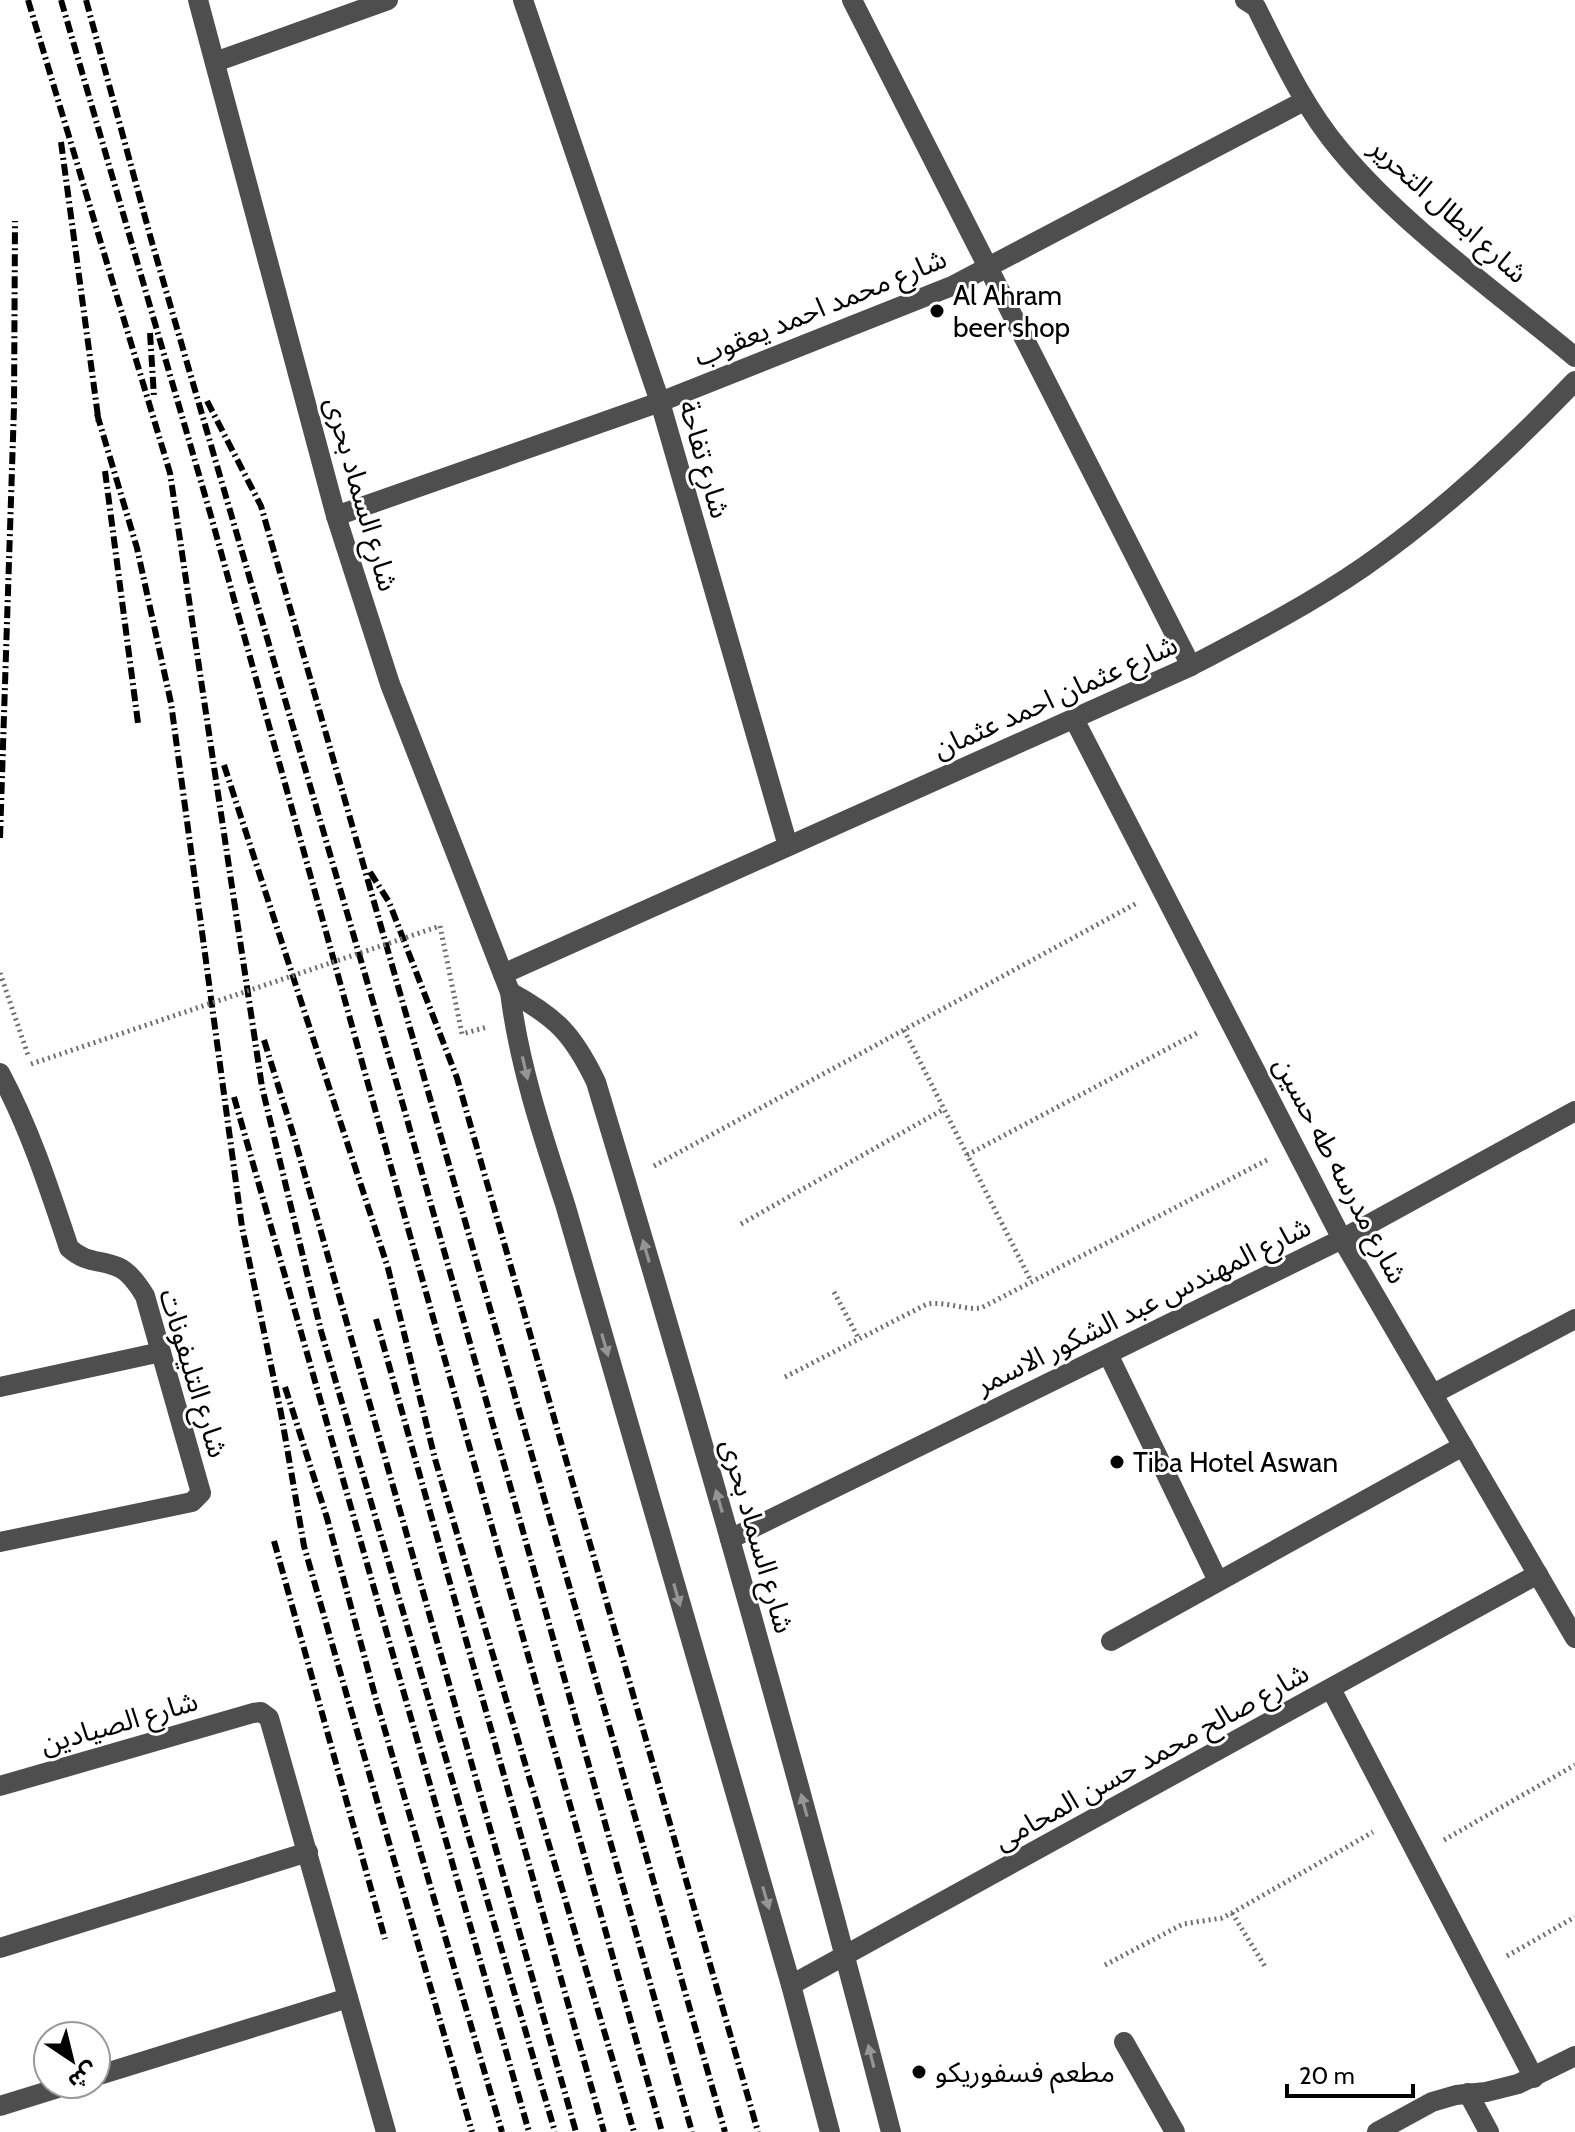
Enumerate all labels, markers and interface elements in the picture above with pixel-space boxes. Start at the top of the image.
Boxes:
street label: شارع ابطال التحرير [1360,130,1535,293]
street label: شارع محمد احمد يعقوب [689,241,953,377]
place label: Al Ahram beer shop [953,278,1070,344]
marker: Al Ahram beer shop [928,302,946,320]
street label: شارع السماد بحرى [314,393,406,596]
street label: شارع تفاحة [668,396,738,523]
street label: شارع عثمان احمد عثمان [928,627,1184,769]
street label: شارع مدرسه طه حسين [1263,1051,1415,1291]
one-way arrow [519,1056,532,1081]
street label: شارع المهندس عبد الشكور الاسمر [969,1209,1318,1405]
one-way arrow [639,1239,652,1263]
street label: شارع التليفونات [148,1285,236,1463]
one-way arrow [599,1333,612,1357]
street label: شارع السماد بحرى [710,1435,802,1638]
place label: Tiba Hotel Aswan [1133,1445,1338,1479]
marker: Tiba Hotel Aswan [1108,1453,1126,1471]
one-way arrow [712,1489,725,1513]
one-way arrow [671,1583,684,1607]
street label: شارع صالح محمد حسن المحامى [988,1655,1316,1860]
street label: شارع الصيادين [36,1683,203,1765]
one-way arrow [797,1793,810,1817]
one-way arrow [760,1886,773,1910]
north arrow [32,2020,112,2100]
one-way arrow [865,2044,877,2069]
scale bar [1287,2048,1413,2098]
place label: مطعم فسفوريكو [935,2055,1115,2094]
text: ش [63,2056,103,2096]
text: 20 m [1299,2061,1355,2090]
marker: مطعم فسفوريكو [910,2063,928,2081]

